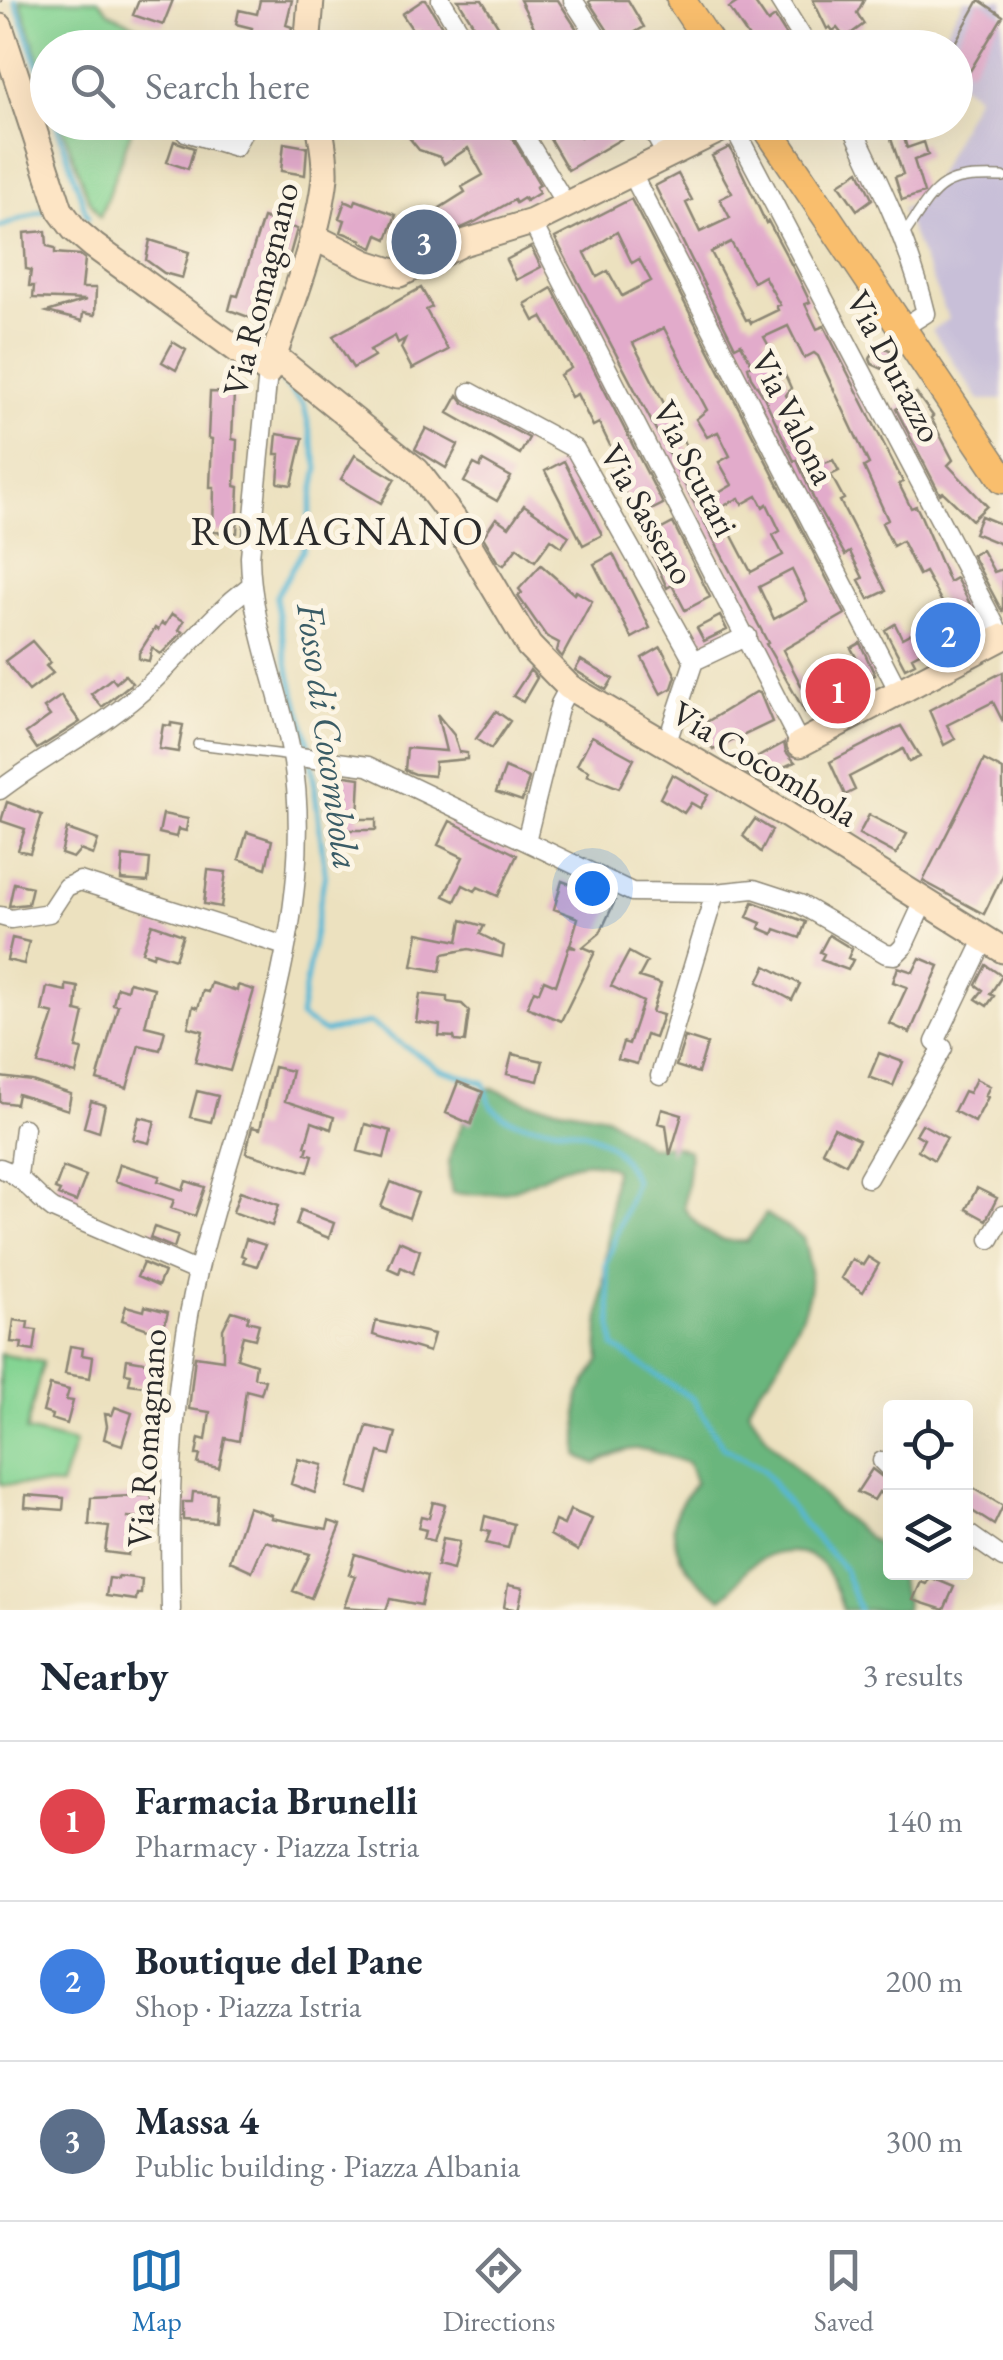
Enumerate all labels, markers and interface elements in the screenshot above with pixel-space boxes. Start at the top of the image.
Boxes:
search box [30,30,973,140]
icon: search [65,58,120,113]
text: Search here [145,61,310,110]
street label: Via Romagnano [212,177,308,401]
pin: 3 [392,204,456,280]
street label: Via Durazzo [836,282,954,450]
street label: Via Valona [741,342,847,492]
street label: Via Scutari [643,392,749,544]
street label: Via Sasseno [590,436,706,592]
district label: ROMAGNANO [191,505,485,557]
water label: Fosso di Cocombola [286,598,372,873]
pin: 2 [916,598,980,672]
pin: 1 [806,654,870,728]
street label: Via Cocombola [663,690,867,836]
your location [567,863,618,914]
street label: Via Romagnano [116,1327,176,1549]
map controls [883,1400,973,1580]
button: locate [883,1400,973,1490]
button: layers [883,1490,973,1580]
text: Nearby [40,1648,169,1703]
text: 3 results [863,1654,963,1696]
text: Farmacia Brunelli [135,1776,418,1825]
text: 1 [64,1800,81,1842]
text: 140 m [886,1800,963,1842]
text: Pharmacy · Piazza Istria [135,1825,419,1867]
text: Boutique del Pane [135,1936,423,1985]
text: 2 [64,1960,81,2002]
text: 200 m [886,1960,963,2002]
text: Shop · Piazza Istria [135,1985,362,2027]
text: Massa 4 [135,2096,259,2145]
text: 3 [64,2120,81,2162]
text: 300 m [886,2120,963,2162]
text: Public building · Piazza Albania [135,2145,520,2187]
tab: Map [129,2243,184,2339]
tab: Directions [443,2243,555,2339]
tab: Saved [814,2243,874,2339]

